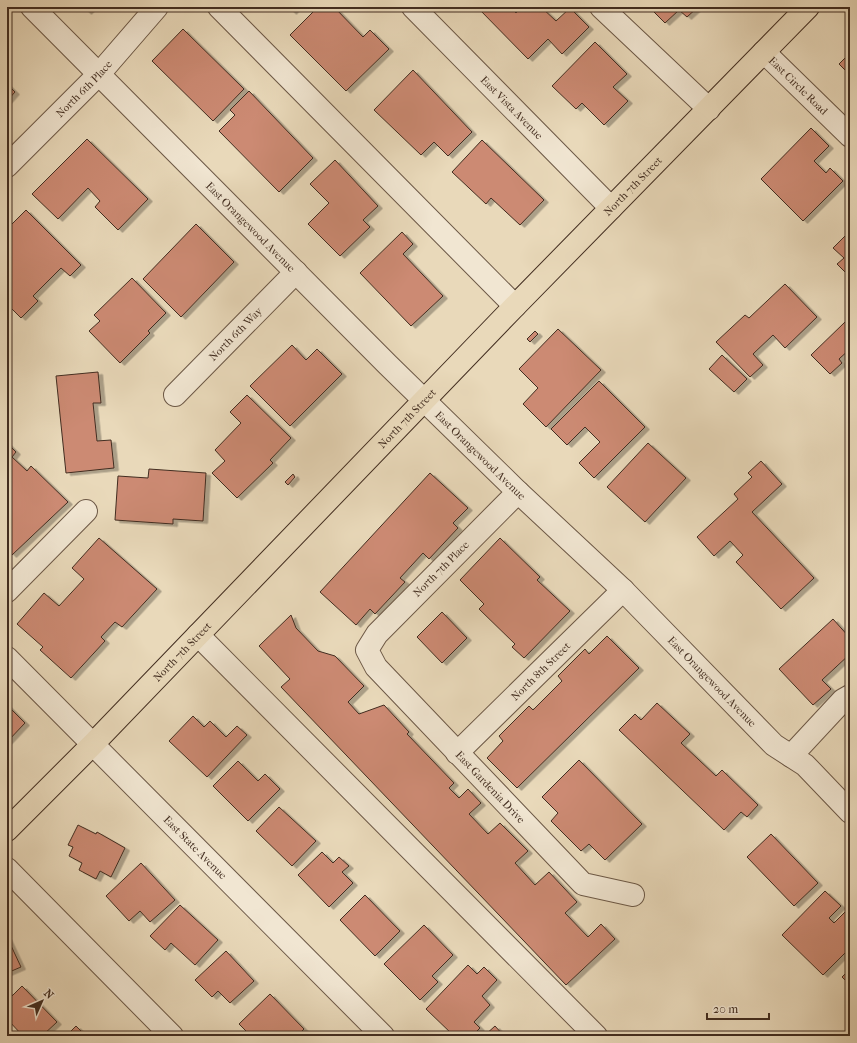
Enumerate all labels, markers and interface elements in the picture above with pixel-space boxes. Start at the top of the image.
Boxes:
street label: East Circle Road [766,54,831,118]
street label: North 6th Place [53,57,115,120]
street label: East Vista Avenue [478,73,546,142]
street label: North 7th Street [601,154,665,218]
street label: East Orangewood Avenue [203,179,298,275]
street label: North 6th Way [206,303,265,363]
street label: North 7th Street [375,386,439,451]
street label: East Orangewood Avenue [432,408,529,503]
street label: North 7th Place [410,538,472,600]
street label: North 7th Street [150,619,214,684]
street label: East Orangewood Avenue [665,634,760,730]
street label: North 8th Street [508,639,573,703]
street label: East Gardenia Drive [453,748,528,826]
street label: East State Avenue [161,813,230,882]
north arrow [22,981,62,1021]
text: N [41,987,57,1002]
scale bar [707,995,769,1021]
text: 20 m [713,1002,738,1016]

